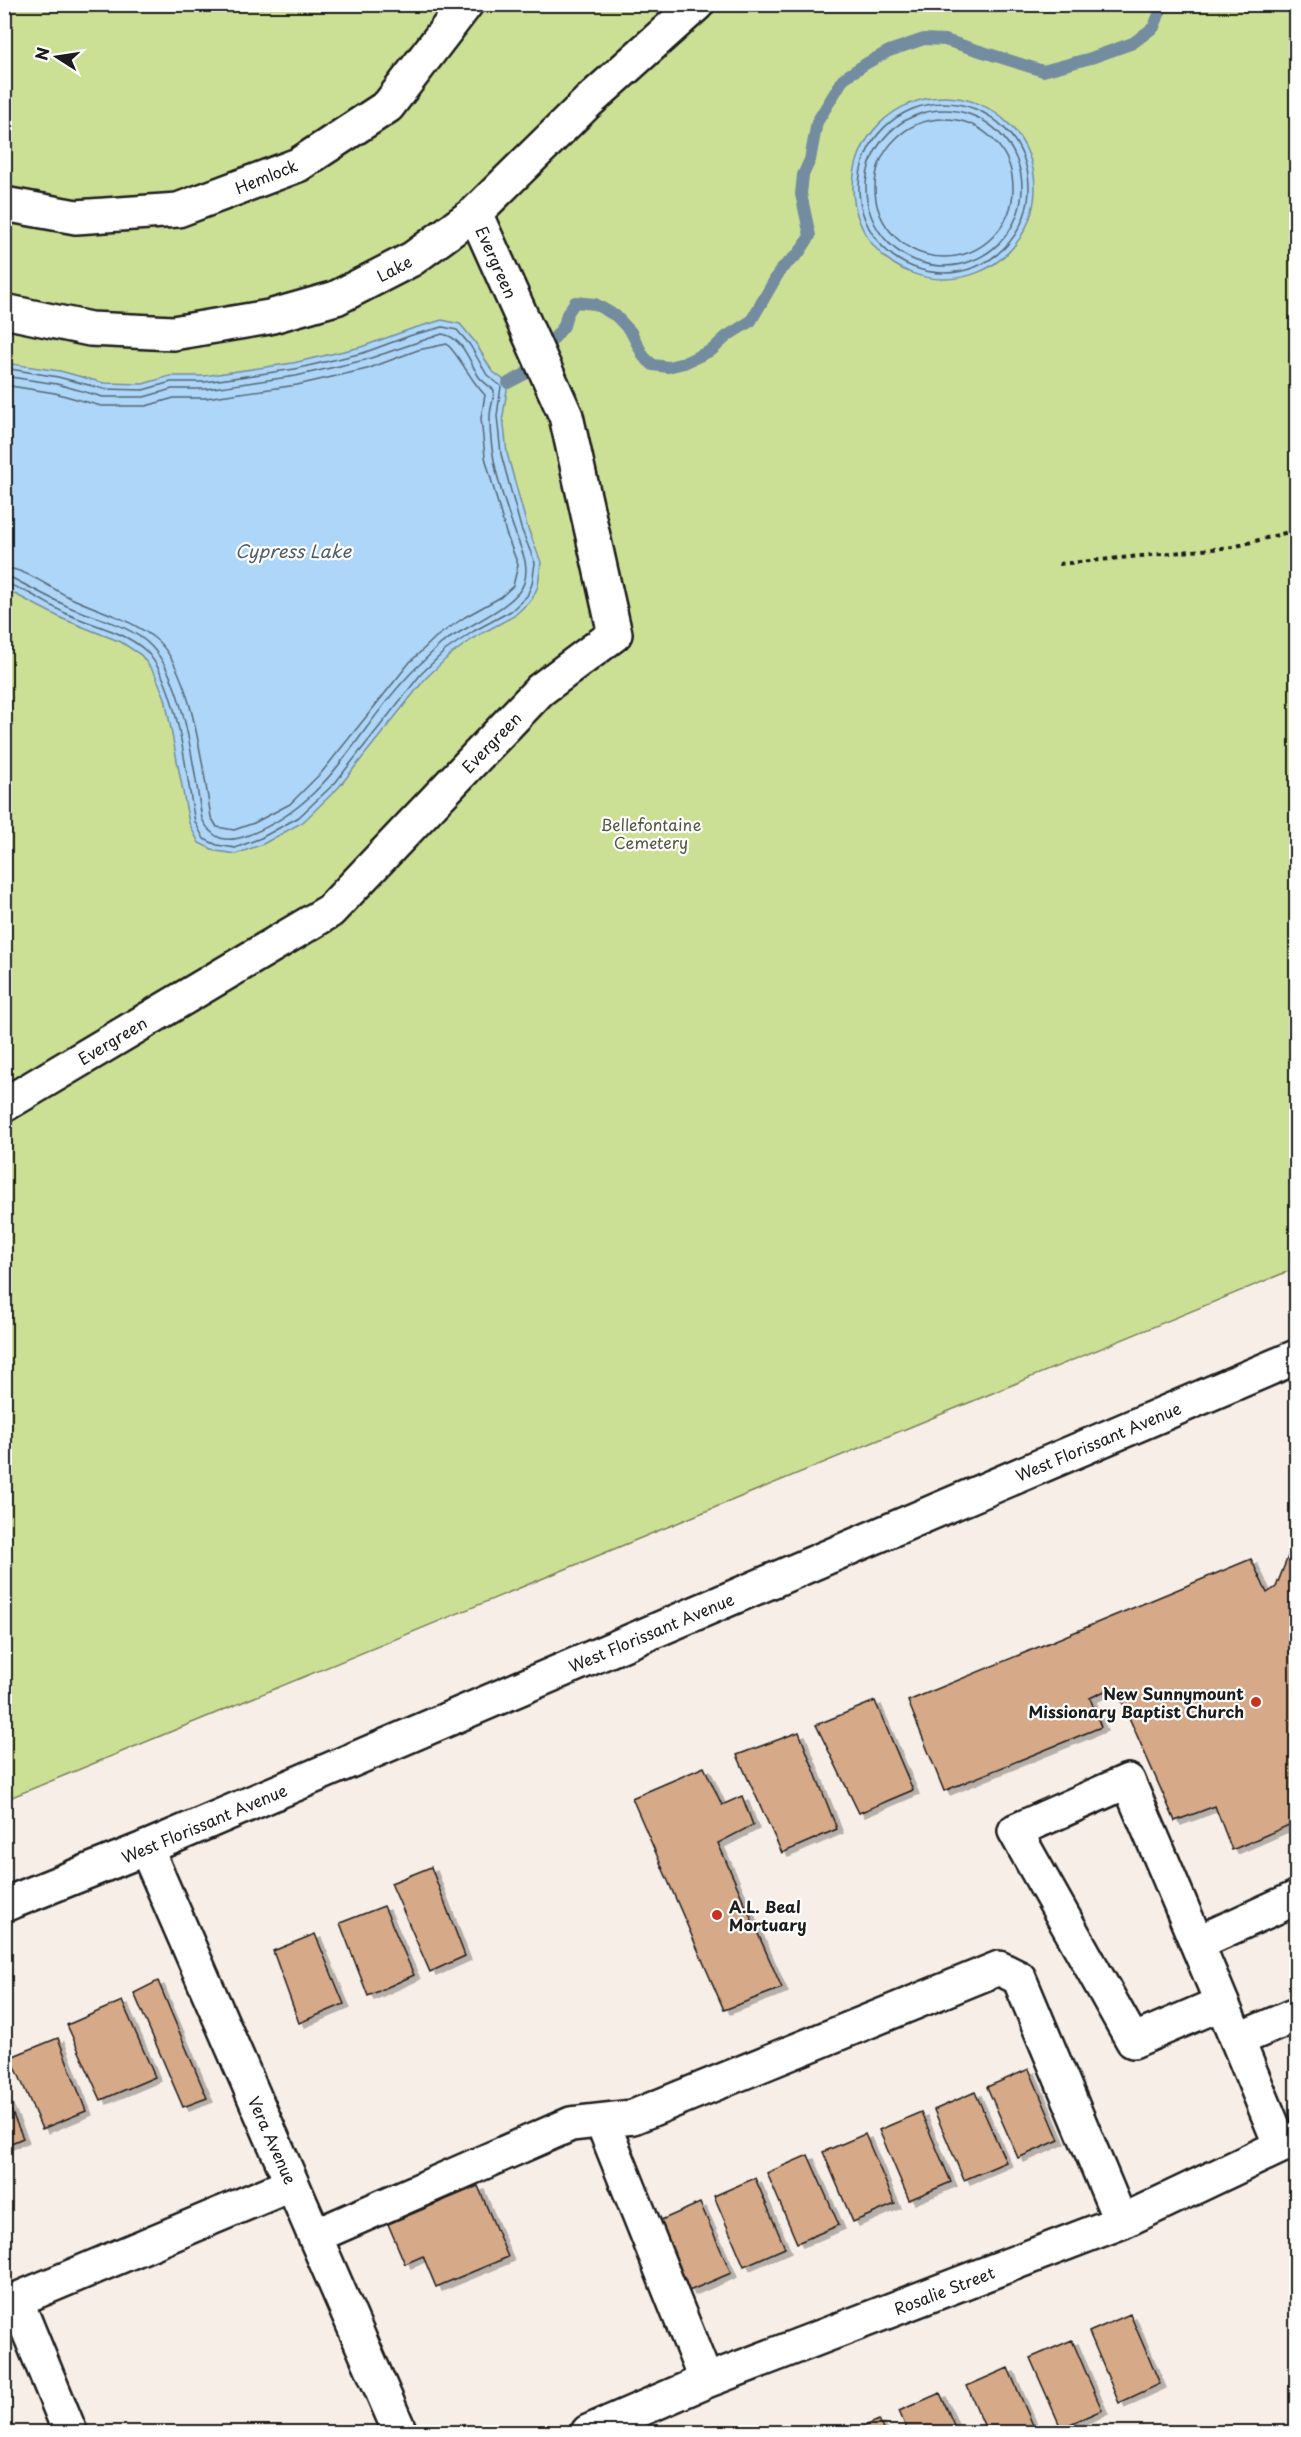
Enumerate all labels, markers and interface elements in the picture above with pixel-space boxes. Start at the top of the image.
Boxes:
north arrow [27,27,87,87]
text: N [28,45,54,62]
street label: Hemlock [231,153,301,199]
street label: Evergreen [470,222,524,302]
street label: Lake [372,249,416,287]
water label: Cypress Lake [235,537,352,564]
street label: Evergreen [456,706,526,778]
park label: Bellefontaine Cemetery [601,812,702,854]
street label: Evergreen [73,1010,151,1070]
street label: West Florissant Avenue [1012,1395,1185,1487]
street label: West Florissant Avenue [565,1586,738,1678]
place label: New Sunnymount Missionary Baptist Church [1029,1681,1244,1723]
marker: New Sunnymount Missionary Baptist Church [1249,1695,1263,1709]
street label: West Florissant Avenue [118,1777,291,1869]
place label: A.L. Beal Mortuary [729,1894,807,1936]
marker: A.L. Beal Mortuary [710,1908,724,1922]
street label: Vera Avenue [243,2092,303,2188]
street label: Rosalie Street [890,2260,998,2320]

